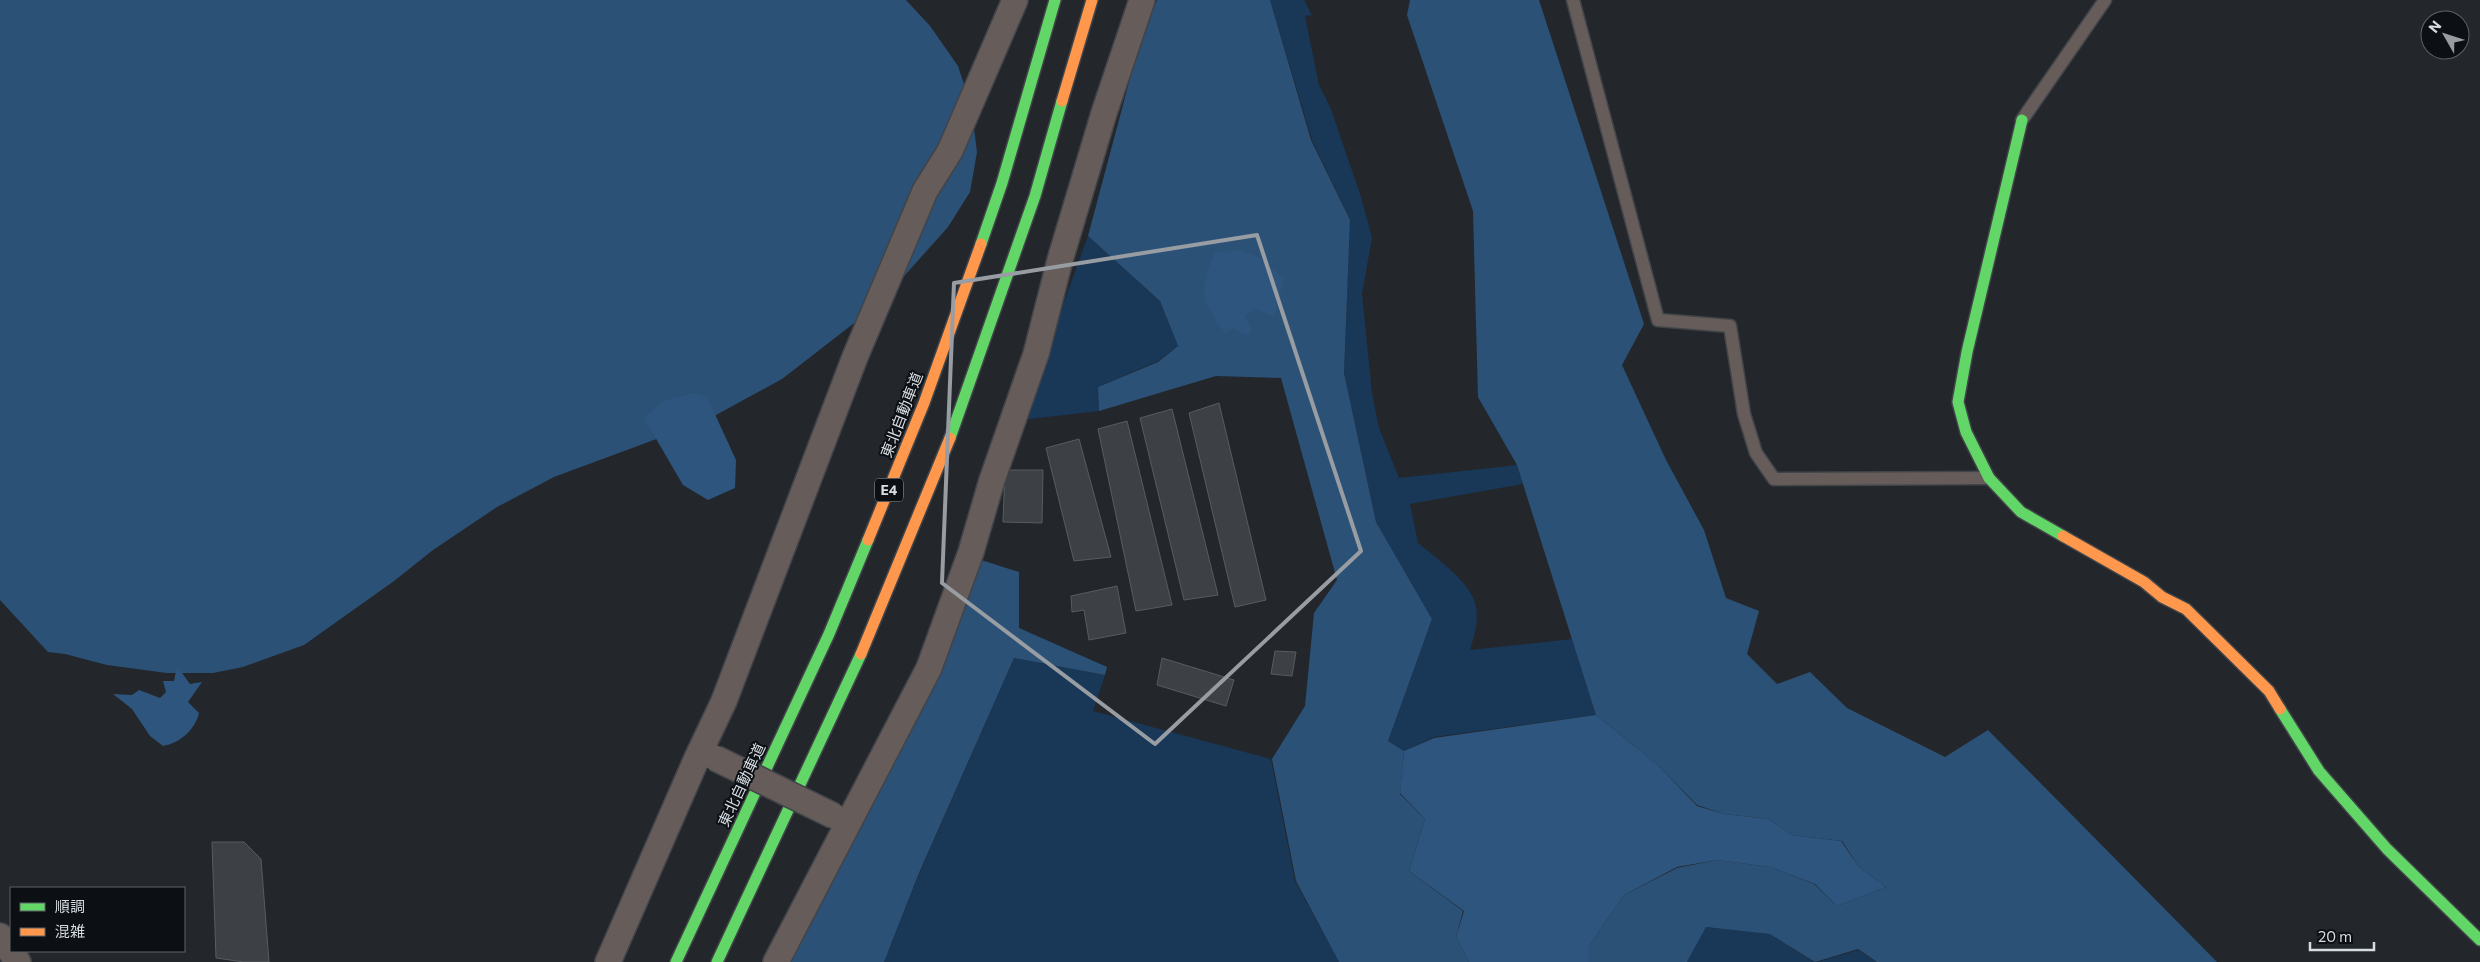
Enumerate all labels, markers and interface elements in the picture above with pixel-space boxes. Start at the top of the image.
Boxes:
north arrow [2420,10,2470,60]
text: N [2425,17,2444,36]
street label: 東北自動車道 [877,369,926,460]
road number: E4 [875,478,903,502]
street label: 東北自動車道 [714,740,768,829]
legend [10,887,185,952]
text: 順調 [55,897,85,915]
scale bar [2310,920,2374,952]
text: 混雑 [55,922,85,940]
text: 20 m [2318,927,2352,945]

